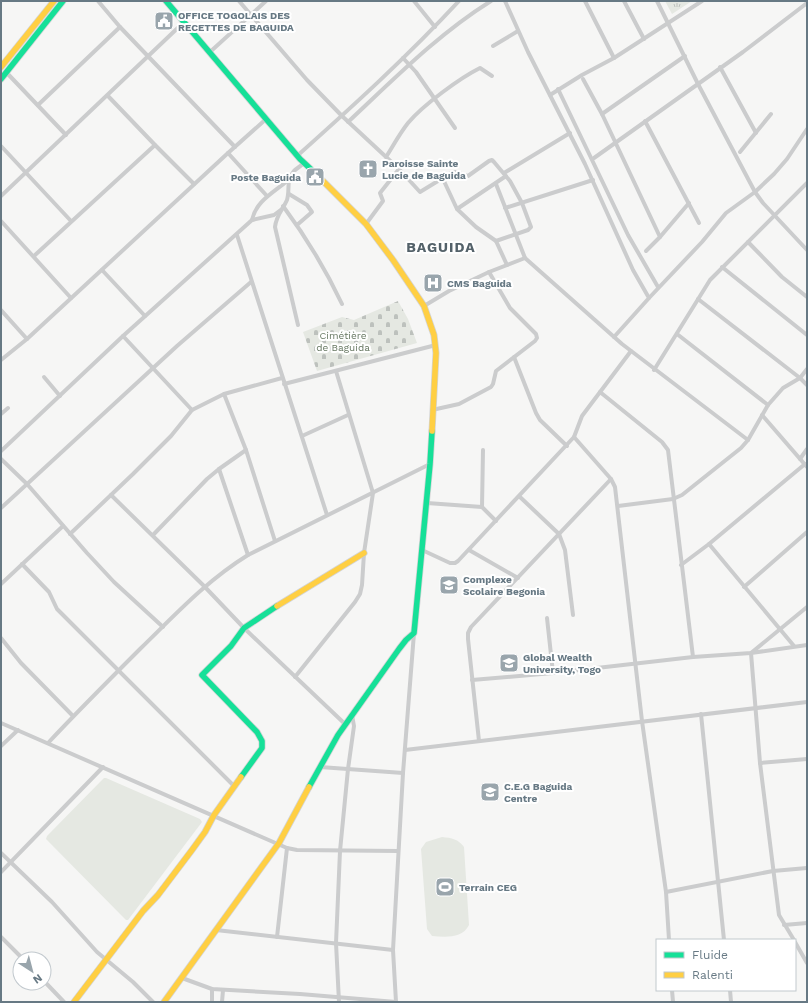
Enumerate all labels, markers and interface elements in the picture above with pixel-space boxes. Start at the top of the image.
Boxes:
public building icon: OFFICE TOGOLAIS DES RECETTES DE BAGUIDA [153,10,175,32]
place label: OFFICE TOGOLAIS DES RECETTES DE BAGUIDA [178,10,294,33]
church icon: Paroisse Sainte Lucie de Baguida [357,158,379,180]
place label: Paroisse Sainte Lucie de Baguida [382,158,466,181]
public building icon: Poste Baguida [304,166,326,188]
place label: Poste Baguida [231,172,301,183]
district label: BAGUIDA [406,239,476,255]
hospital icon: CMS Baguida [422,272,444,294]
place label: CMS Baguida [447,278,512,289]
park label: Cimétière de Baguida [316,330,370,353]
school or university icon: Complexe Scolaire Begonia [438,574,460,596]
place label: Complexe Scolaire Begonia [463,574,545,597]
school or university icon: Global Wealth University, Togo [498,652,520,674]
place label: Global Wealth University, Togo [523,652,601,675]
school or university icon: C.E.G Baguida Centre [479,781,501,803]
place label: C.E.G Baguida Centre [504,781,572,804]
sports icon: Terrain CEG [434,876,456,898]
place label: Terrain CEG [459,882,517,893]
legend [656,939,796,991]
text: Fluide [692,948,728,962]
north arrow [12,951,52,991]
text: Ralenti [692,968,733,982]
text: N [30,971,45,986]

